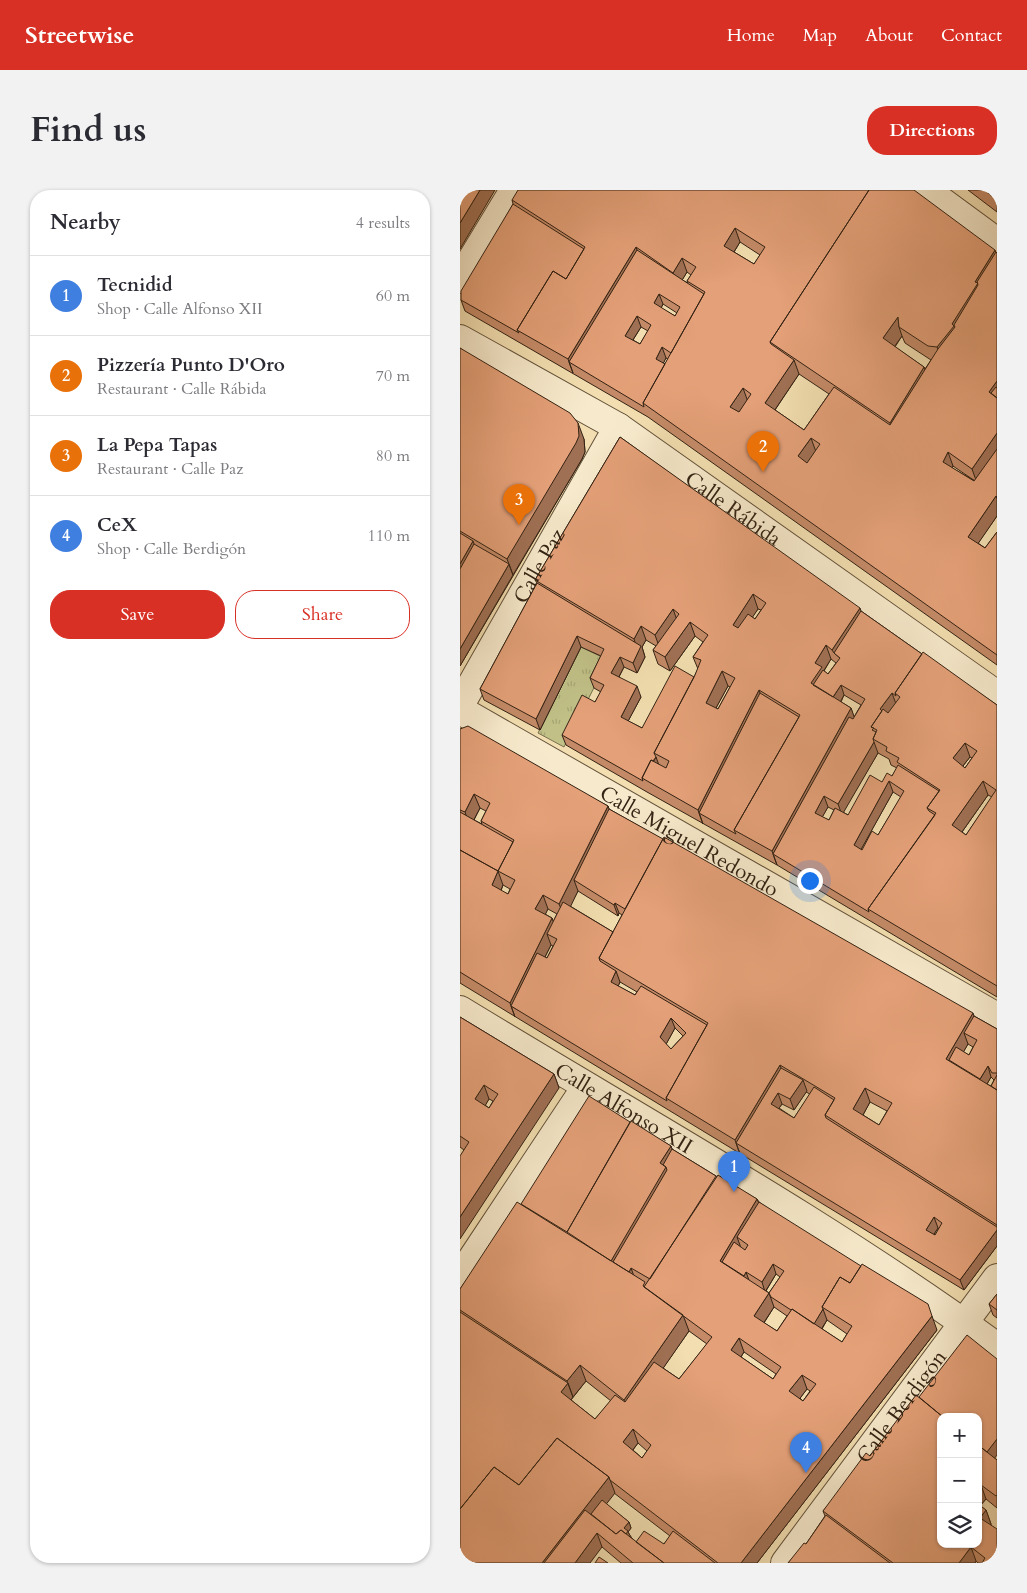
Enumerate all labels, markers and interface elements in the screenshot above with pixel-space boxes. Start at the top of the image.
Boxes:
text: Streetwise [25,19,134,52]
text: Home [727,23,775,48]
text: Map [803,23,837,48]
text: About [865,23,913,48]
text: Contact [941,23,1002,48]
text: Find us [30,106,146,154]
button: Directions [867,106,997,155]
text: Nearby [50,208,121,237]
text: 4 results [356,212,410,234]
text: Tecnidid [97,272,173,298]
text: 1 [62,285,70,307]
text: 60 m [376,285,410,307]
text: Shop · Calle Alfonso XII [97,298,262,320]
text: Pizzería Punto D'Oro [97,352,285,378]
text: 2 [62,365,70,387]
text: 70 m [376,365,410,387]
text: Restaurant · Calle Rábida [97,378,266,400]
pin: 2 [747,431,779,472]
text: La Pepa Tapas [97,432,217,458]
text: 3 [62,445,70,467]
text: 80 m [376,445,410,467]
text: Restaurant · Calle Paz [97,458,243,480]
street label: Calle Rábida [679,465,787,553]
pin: 3 [503,484,535,525]
text: CeX [97,512,137,538]
street label: Calle Paz [507,523,573,609]
text: 4 [62,525,70,547]
text: 110 m [368,525,410,547]
text: Shop · Calle Berdigón [97,538,246,560]
button: Save [50,590,225,639]
button: Share [235,590,410,639]
street label: Calle Miguel Redondo [594,779,784,904]
your location [797,868,823,894]
street label: Calle Alfonso XII [549,1056,698,1161]
pin: 1 [718,1151,750,1192]
street label: Calle Berdigón [850,1344,954,1470]
map controls [937,1413,982,1548]
button: + [937,1413,982,1458]
pin: 4 [790,1432,822,1473]
button: − [937,1458,982,1503]
button: layers [937,1503,982,1548]

